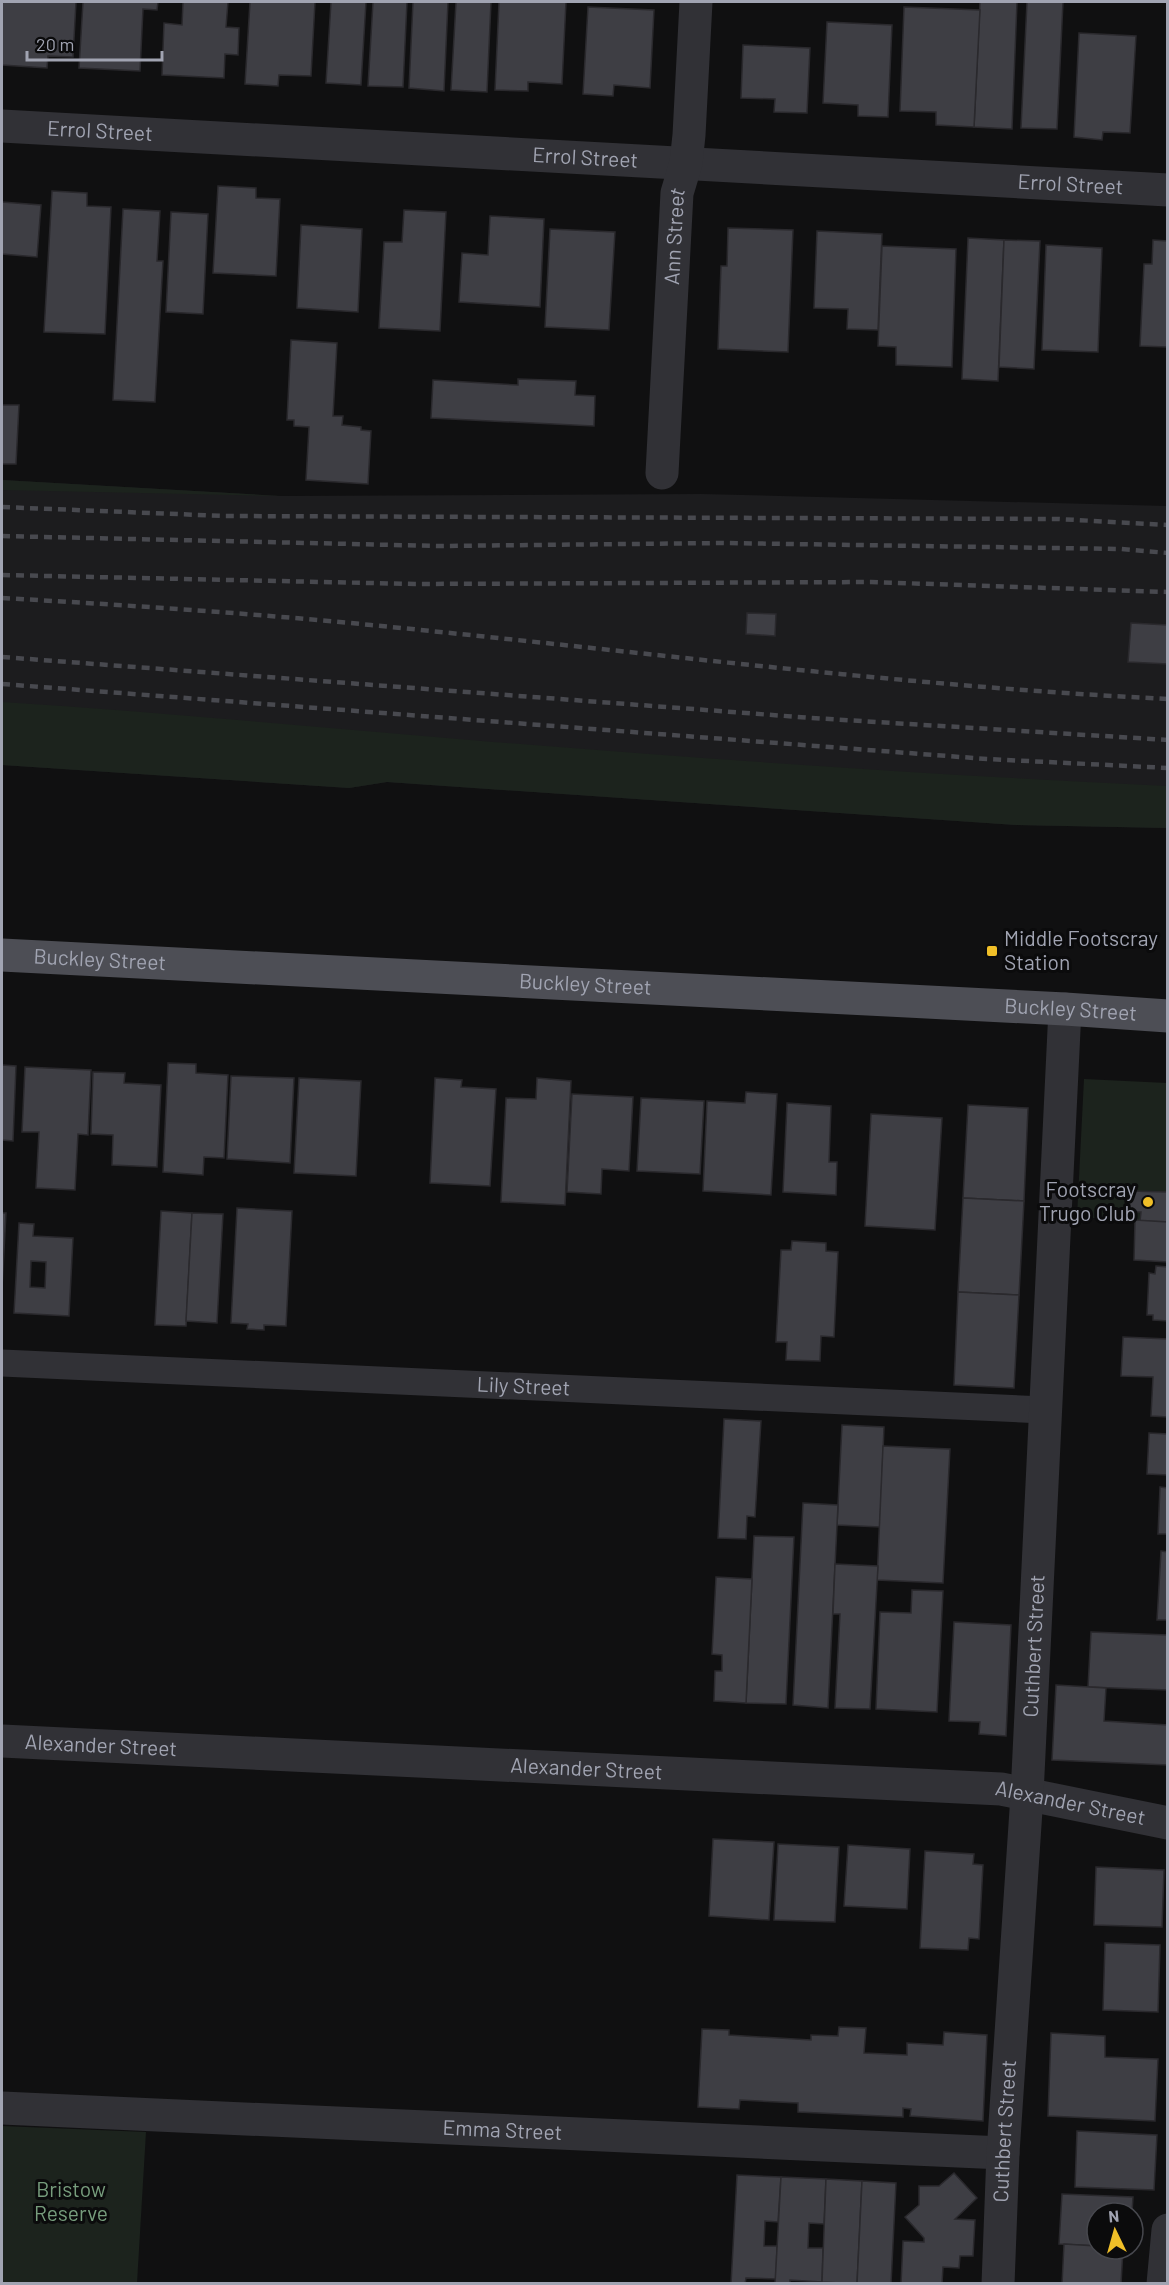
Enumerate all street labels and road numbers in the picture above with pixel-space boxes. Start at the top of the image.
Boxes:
street label: Errol Street [46,114,153,145]
street label: Errol Street [532,141,639,172]
street label: Errol Street [1017,168,1124,199]
street label: Ann Street [658,184,689,285]
street label: Buckley Street [33,943,167,974]
street label: Buckley Street [518,967,652,999]
street label: Buckley Street [1004,992,1138,1025]
street label: Lily Street [476,1370,571,1400]
street label: Cuthbert Street [1017,1574,1049,1718]
street label: Alexander Street [24,1728,178,1760]
street label: Alexander Street [510,1751,663,1784]
street label: Alexander Street [994,1774,1148,1829]
street label: Cuthbert Street [987,2059,1020,2203]
street label: Emma Street [442,2114,563,2144]

